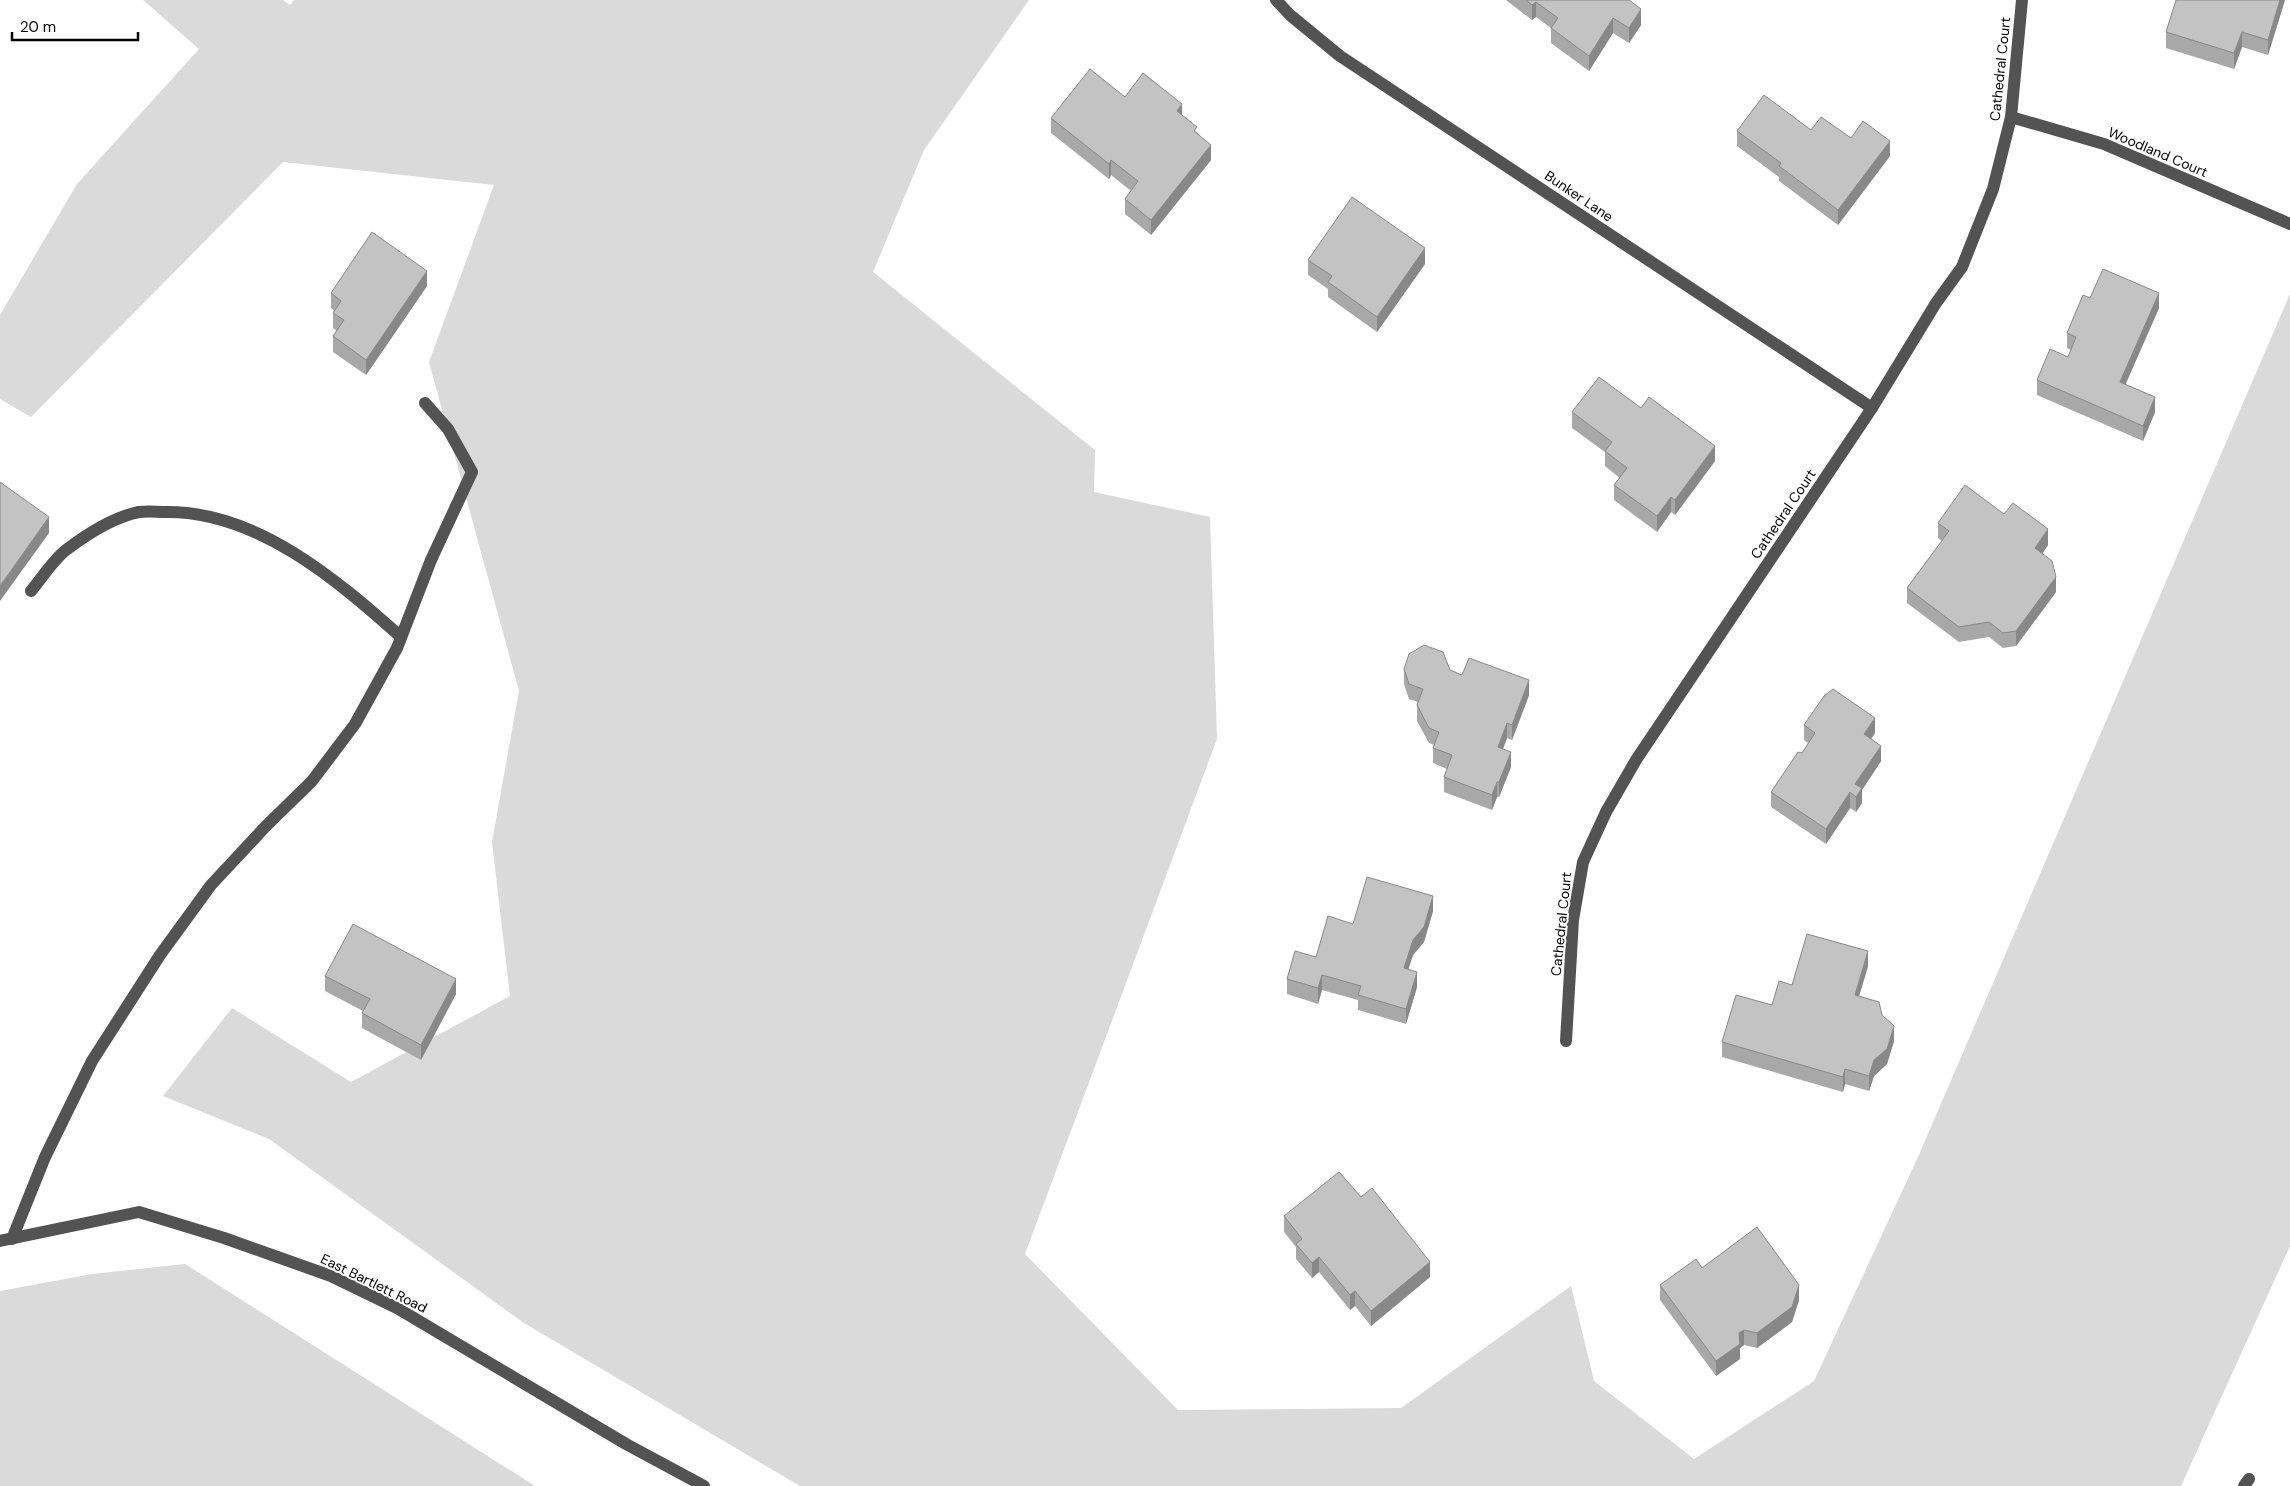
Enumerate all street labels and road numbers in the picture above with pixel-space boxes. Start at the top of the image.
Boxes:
street label: Cathedral Court [1986,16,2014,122]
street label: Woodland Court [2105,123,2211,181]
street label: Bunker Lane [1541,166,1617,226]
street label: Cathedral Court [1746,466,1820,562]
street label: Cathedral Court [1547,871,1575,977]
street label: East Bartlett Road [318,1249,430,1317]

